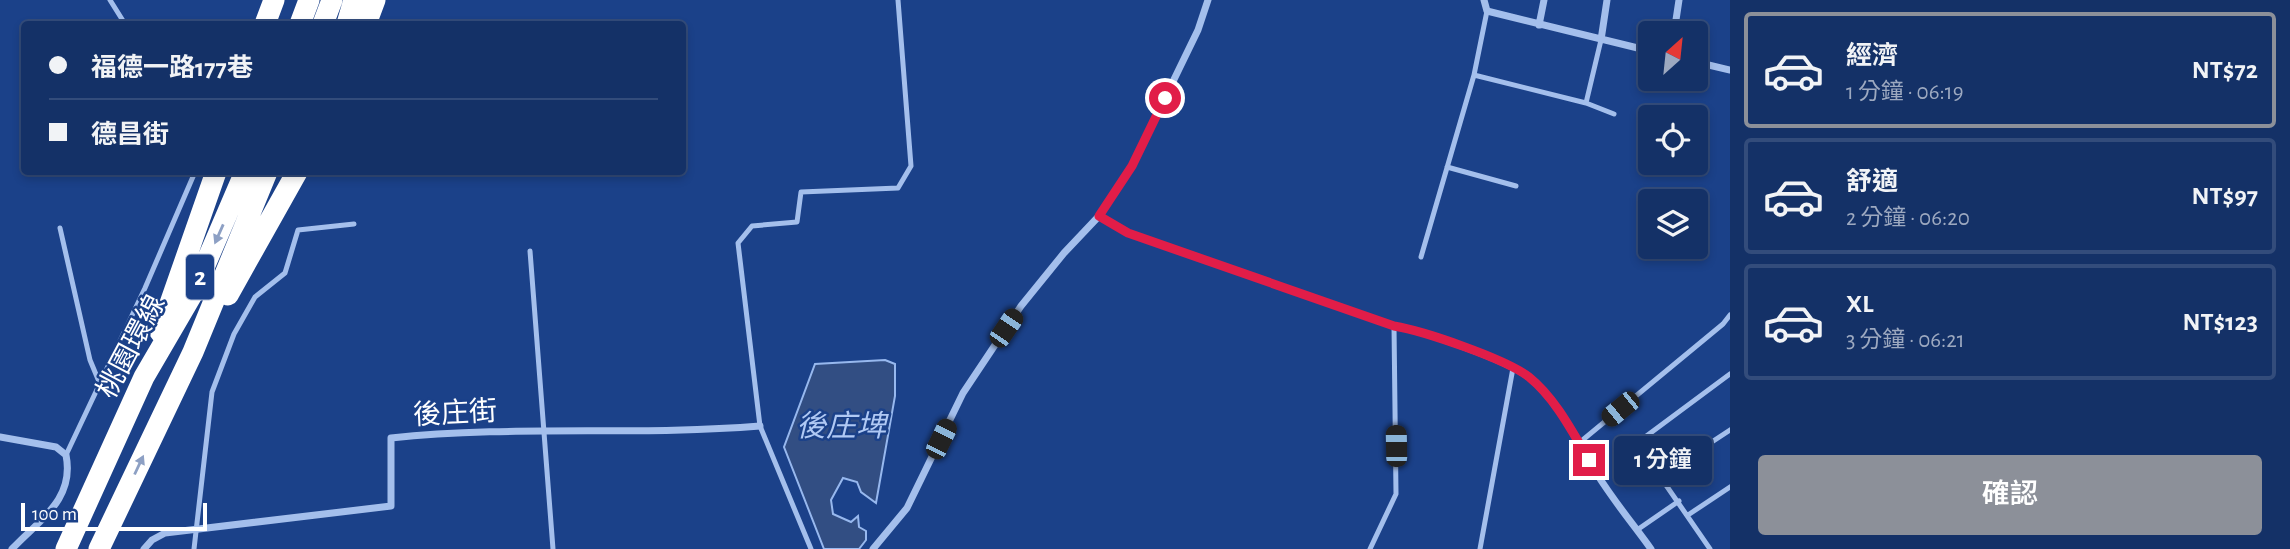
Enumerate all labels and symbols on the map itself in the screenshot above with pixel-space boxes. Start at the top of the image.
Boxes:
north arrow [1638,21,1708,91]
route start [1149,82,1181,114]
one-way arrow [213,224,224,245]
road number: 2 [186,254,214,300]
street label: 桃園環線 [92,290,171,403]
car [986,305,1027,351]
car [1598,388,1643,430]
street label: 後庄街 [412,396,498,430]
water label: 後庄埤 [796,410,889,442]
car [923,416,960,462]
car [1386,425,1407,467]
callout: 1 分鐘 [1614,435,1712,484]
route end [1573,444,1605,476]
one-way arrow [134,455,145,475]
scale bar [21,500,206,532]

